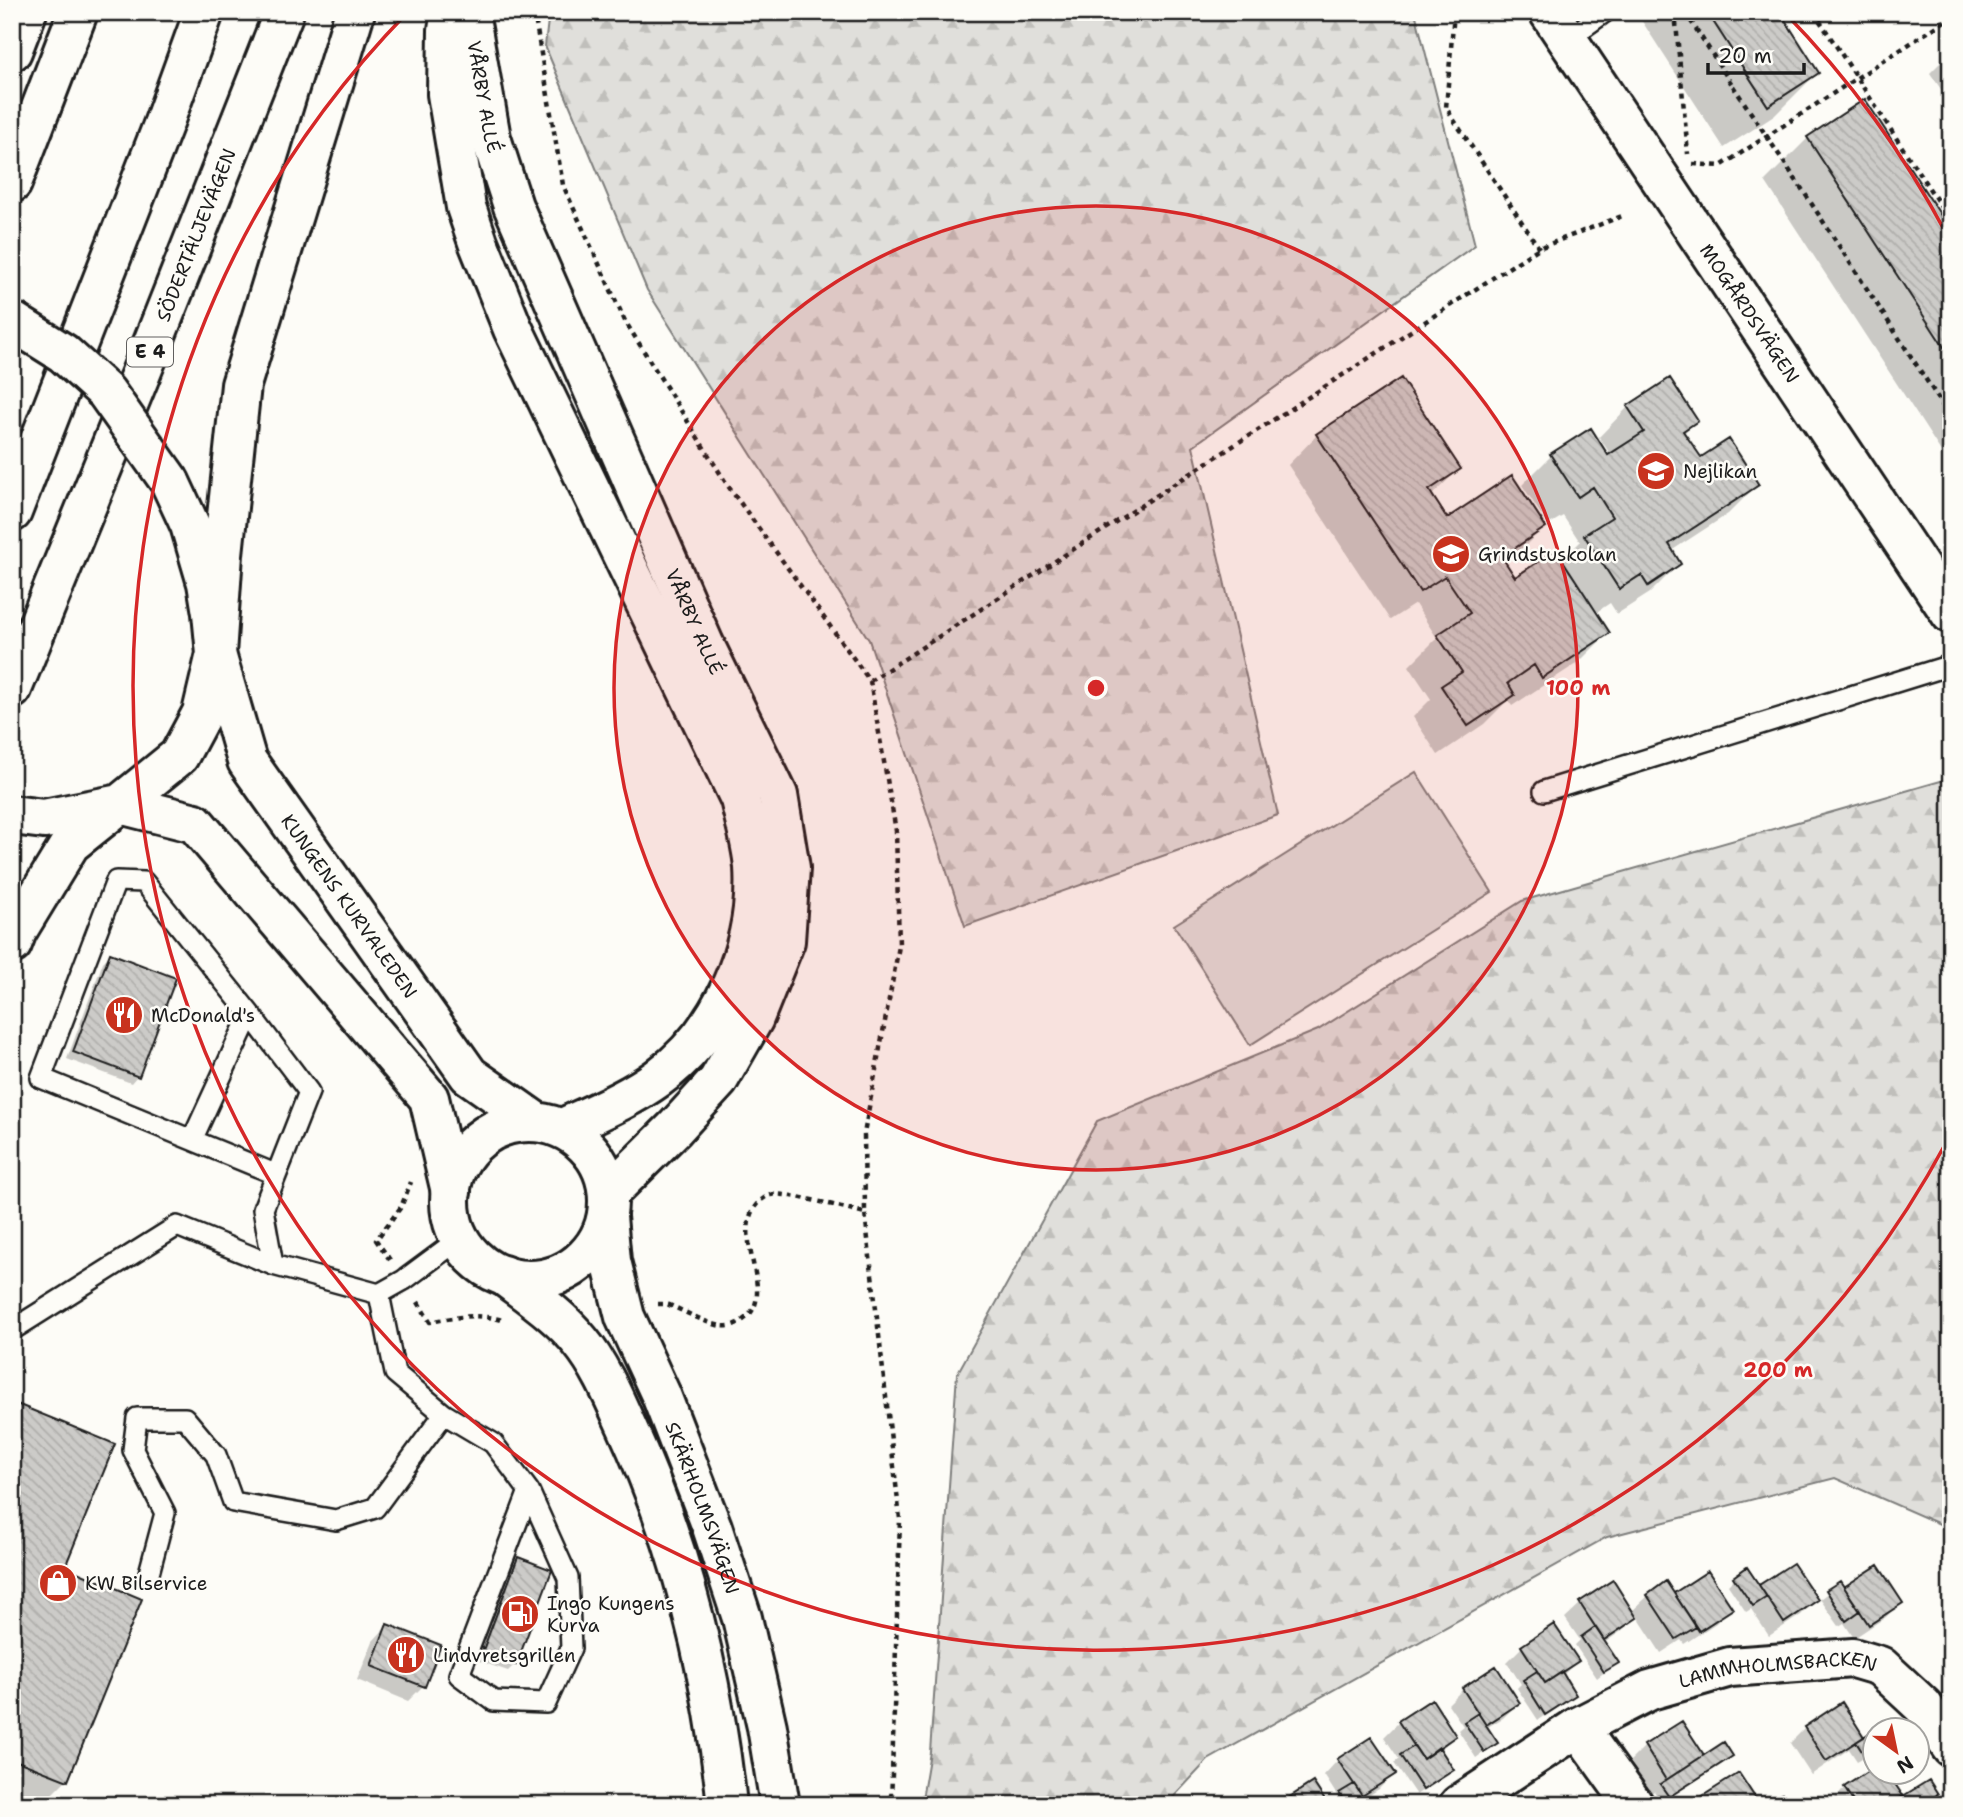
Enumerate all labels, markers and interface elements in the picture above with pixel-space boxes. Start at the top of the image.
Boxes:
scale bar [1708,32,1804,76]
street label: VÅRBY ALLÉ [462,39,508,156]
text: 20 m [1718,42,1772,70]
street label: SÖDERTÄLJEVÄGEN [150,145,241,325]
street label: MOGÅRDSVÄGEN [1695,239,1806,388]
road number: E 4 [127,338,173,366]
school or university icon: Nejlikan [1635,450,1677,492]
place label: Nejlikan [1683,459,1757,484]
school or university icon: Grindstuskolan [1430,533,1472,575]
place label: Grindstuskolan [1478,542,1617,567]
street label: VÅRBY ALLÉ [660,565,730,679]
text: 100 m [1546,674,1610,702]
centre of rings [1084,676,1108,700]
street label: KUNGENS KURVALEDEN [276,809,423,1003]
restaurant icon: McDonald's [103,994,145,1036]
place label: McDonald's [151,1003,255,1028]
text: 200 m [1743,1356,1813,1384]
street label: SKÄRHOLMSVÄGEN [660,1418,746,1597]
shop icon: KW Bilservice [37,1562,79,1604]
place label: KW Bilservice [85,1571,207,1596]
place label: Ingo Kungens Kurva [547,1591,675,1638]
fuel station icon: Ingo Kungens Kurva [499,1593,541,1635]
restaurant icon: Lindvretsgrillen [385,1634,427,1676]
place label: Lindvretsgrillen [433,1643,576,1668]
street label: LAMMHOLMSBACKEN [1676,1646,1880,1694]
north arrow [1862,1716,1932,1786]
text: N [1892,1750,1918,1779]

